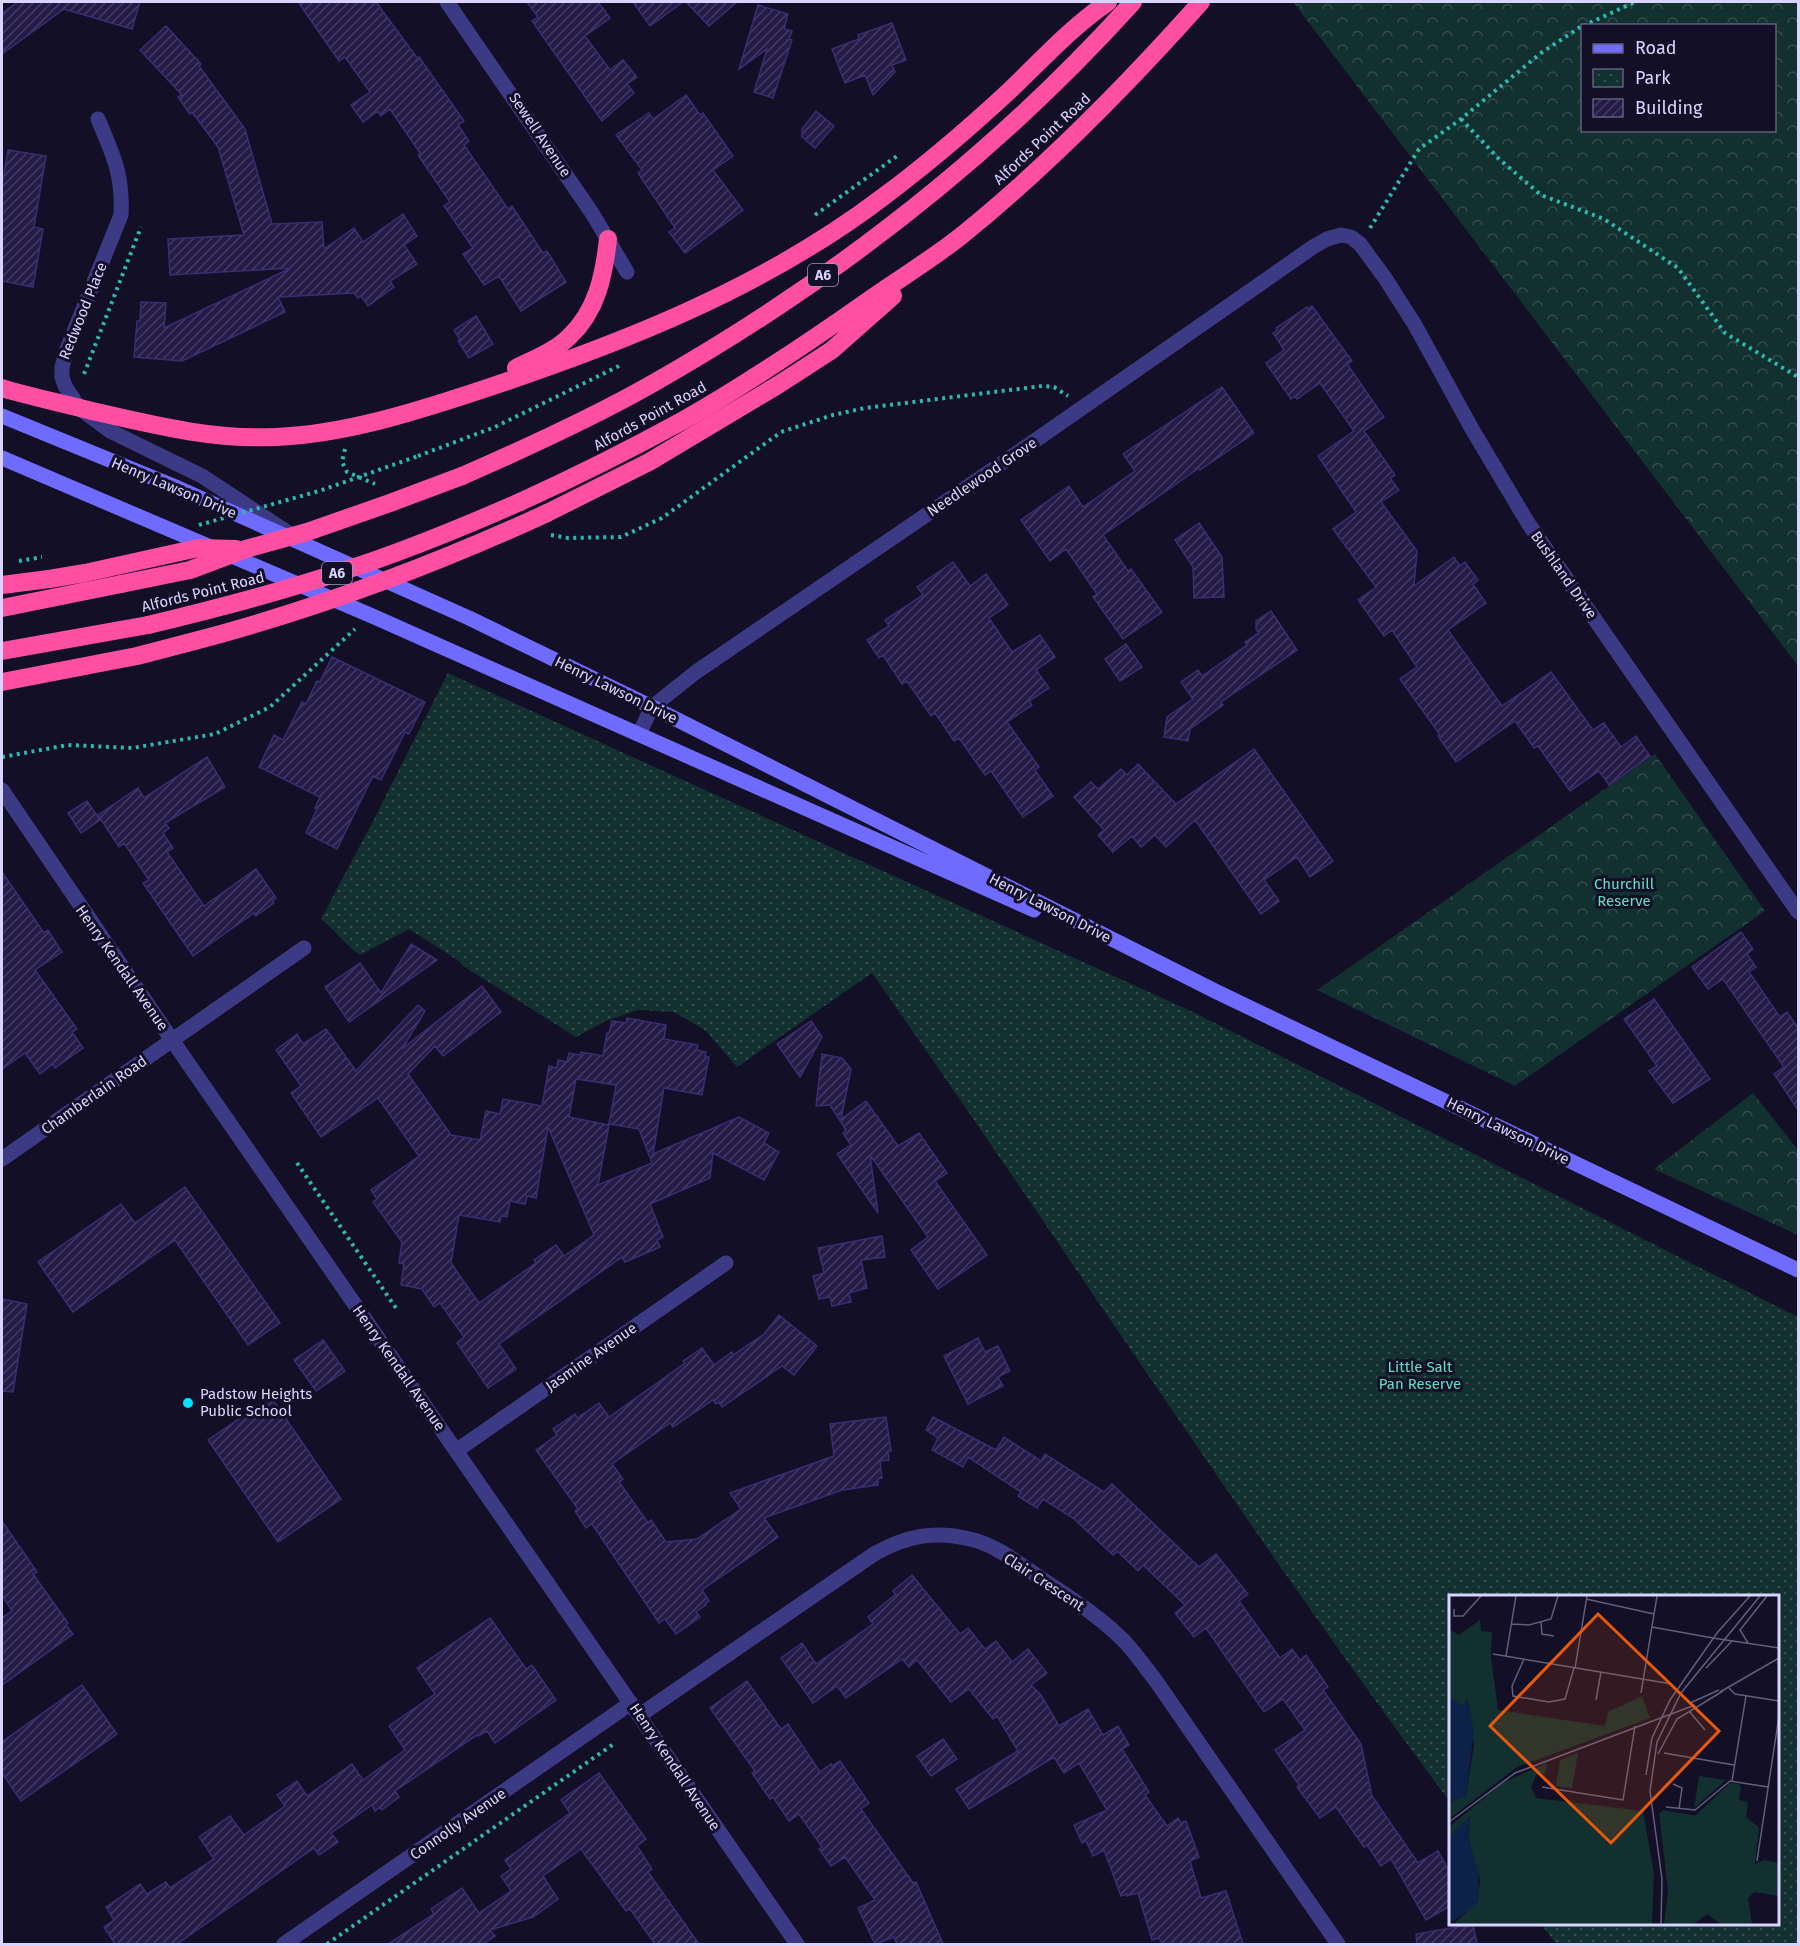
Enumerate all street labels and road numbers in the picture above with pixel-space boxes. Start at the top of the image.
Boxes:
street label: Sewell Avenue [505,89,575,181]
street label: Alfords Point Road [990,89,1094,189]
street label: Redwood Place [55,260,111,362]
road number: A6 [808,264,838,286]
street label: Alfords Point Road [591,378,709,454]
street label: Needlewood Grove [924,434,1040,520]
street label: Henry Lawson Drive [109,453,239,523]
street label: Bushland Drive [1527,528,1601,622]
road number: A6 [322,562,352,584]
street label: Alfords Point Road [140,568,266,616]
street label: Henry Lawson Drive [552,652,680,728]
street label: Henry Lawson Drive [986,870,1114,946]
street label: Henry Kendall Avenue [72,902,172,1034]
street label: Chamberlain Road [38,1052,150,1138]
street label: Henry Lawson Drive [1444,1093,1572,1169]
street label: Henry Kendall Avenue [349,1302,449,1434]
street label: Jasmine Avenue [542,1319,640,1395]
street label: Clair Crescent [1000,1549,1088,1615]
street label: Henry Kendall Avenue [626,1700,724,1834]
street label: Connolly Avenue [407,1784,509,1864]

